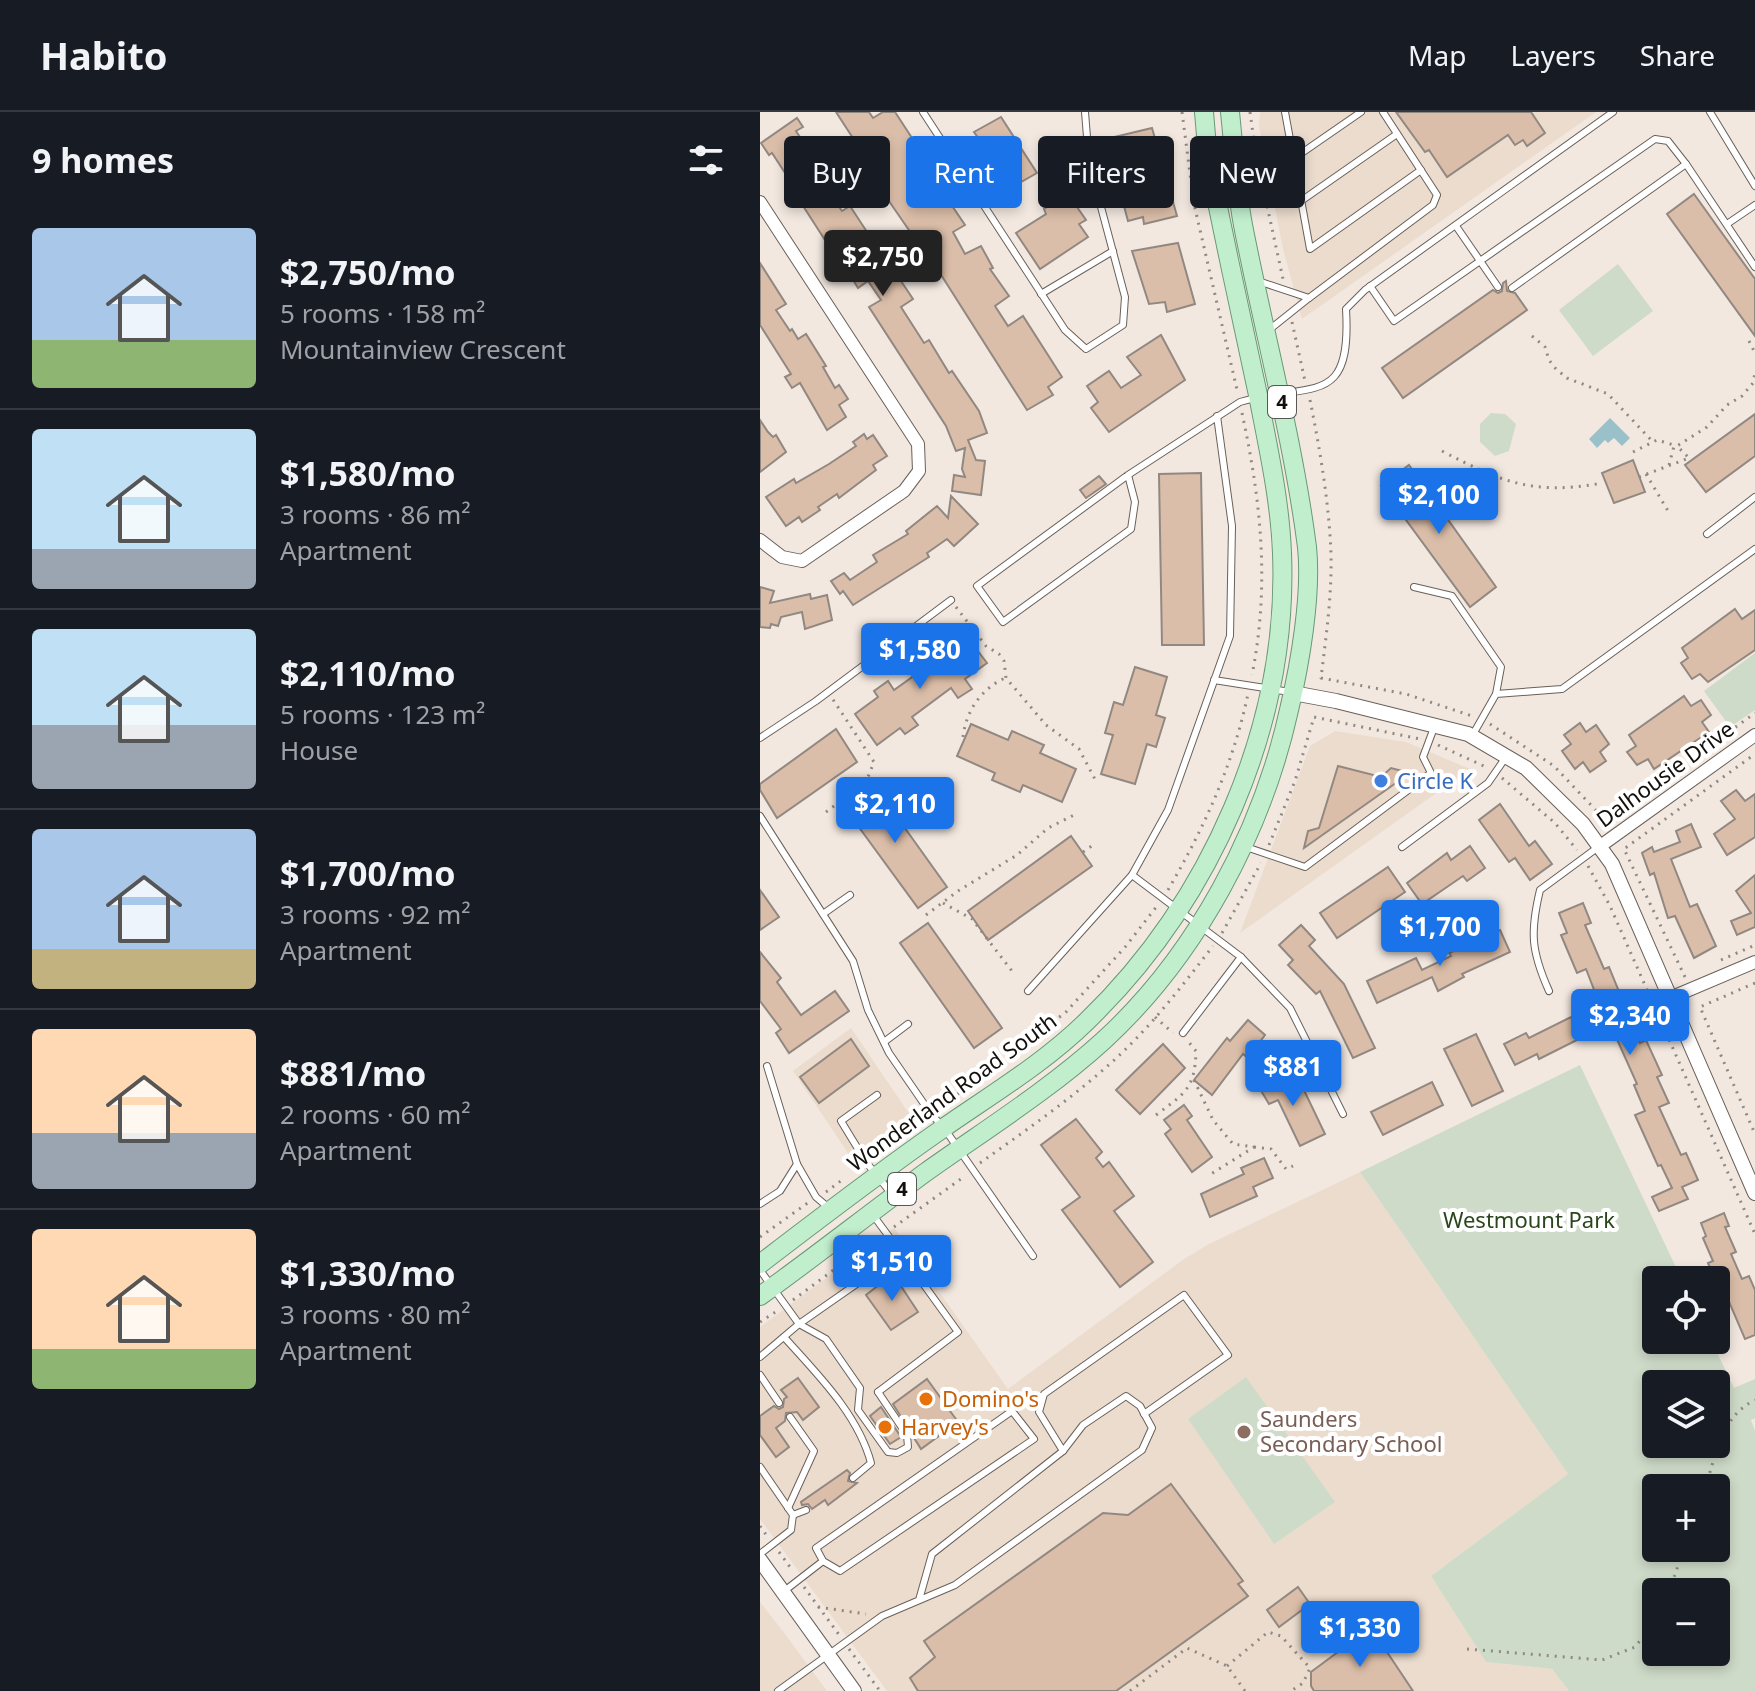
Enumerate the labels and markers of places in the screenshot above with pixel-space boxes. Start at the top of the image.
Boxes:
pin: $2,750 [818,230,948,298]
pin: $2,100 [1374,468,1504,536]
pin: $1,580 [855,623,985,691]
place label: Circle K [1397,765,1474,795]
marker: Circle K [1372,772,1390,790]
pin: $2,110 [830,777,960,845]
pin: $1,700 [1375,900,1505,968]
pin: $2,340 [1565,989,1695,1057]
pin: $881 [1246,1040,1340,1108]
pin: $1,510 [827,1235,957,1303]
place label: Domino's [942,1383,1039,1413]
marker: Domino's [917,1390,935,1408]
place label: Saunders Secondary School [1260,1403,1442,1458]
place label: Harvey's [901,1411,989,1441]
marker: Harvey's [876,1418,894,1436]
marker: Saunders Secondary School [1235,1423,1253,1441]
pin: $1,330 [1295,1601,1425,1669]

